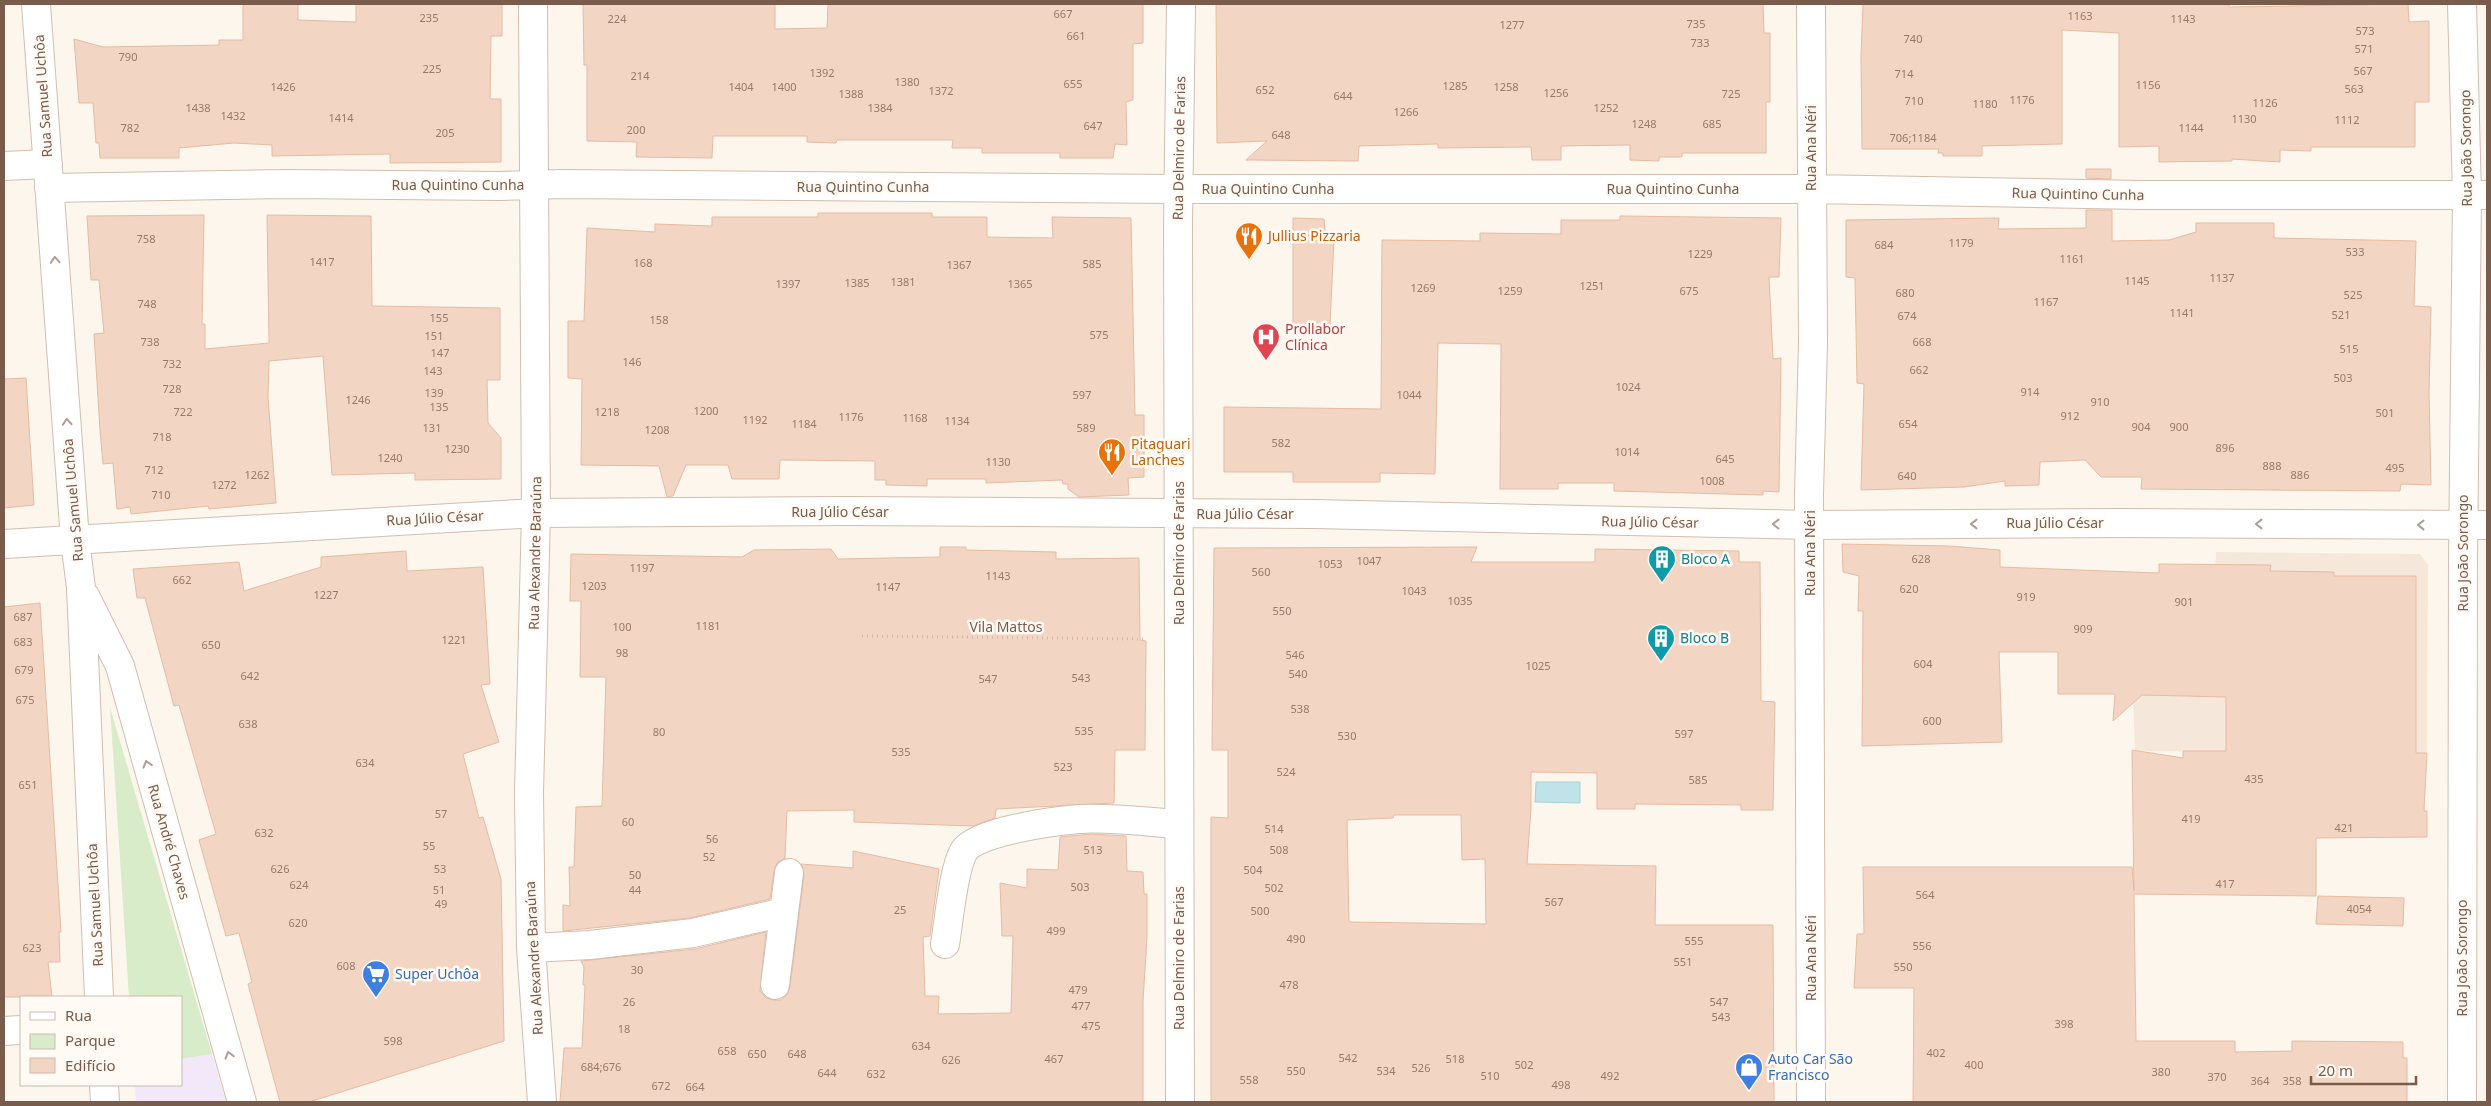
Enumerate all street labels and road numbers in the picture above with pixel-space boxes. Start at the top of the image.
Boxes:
street label: Rua Samuel Uchôa [29,34,56,158]
street label: Rua Delmiro de Farias [1168,75,1189,220]
street label: Rua João Sorongo [2455,89,2476,207]
street label: Rua Ana Néri [1801,105,1820,191]
street label: Rua Quintino Cunha [392,175,524,194]
street label: Rua Quintino Cunha [797,177,929,196]
street label: Rua Quintino Cunha [1202,179,1334,198]
street label: Rua Quintino Cunha [1607,179,1739,198]
street label: Rua Quintino Cunha [2011,183,2145,204]
street label: Rua Samuel Uchôa [58,438,87,562]
street label: Rua Alexandre Baraúna [524,476,545,630]
street label: Rua Delmiro de Farias [1169,481,1188,625]
street label: Rua João Sorongo [2453,495,2472,611]
street label: Rua Júlio César [791,502,889,521]
street label: Rua Júlio César [1196,504,1294,523]
street label: Rua Júlio César [386,505,484,530]
street label: Rua Ana Néri [1800,510,1819,596]
street label: Rua Júlio César [1601,511,1699,532]
street label: Rua Júlio César [2006,513,2104,532]
street label: Vila Mattos [970,617,1043,636]
street label: Rua André Chaves [144,782,195,902]
street label: Rua Samuel Uchôa [82,843,107,967]
street label: Rua Alexandre Baraúna [520,881,547,1035]
street label: Rua Delmiro de Farias [1169,886,1188,1030]
street label: Rua João Sorongo [2452,900,2471,1016]
street label: Rua Ana Néri [1801,915,1820,1001]

